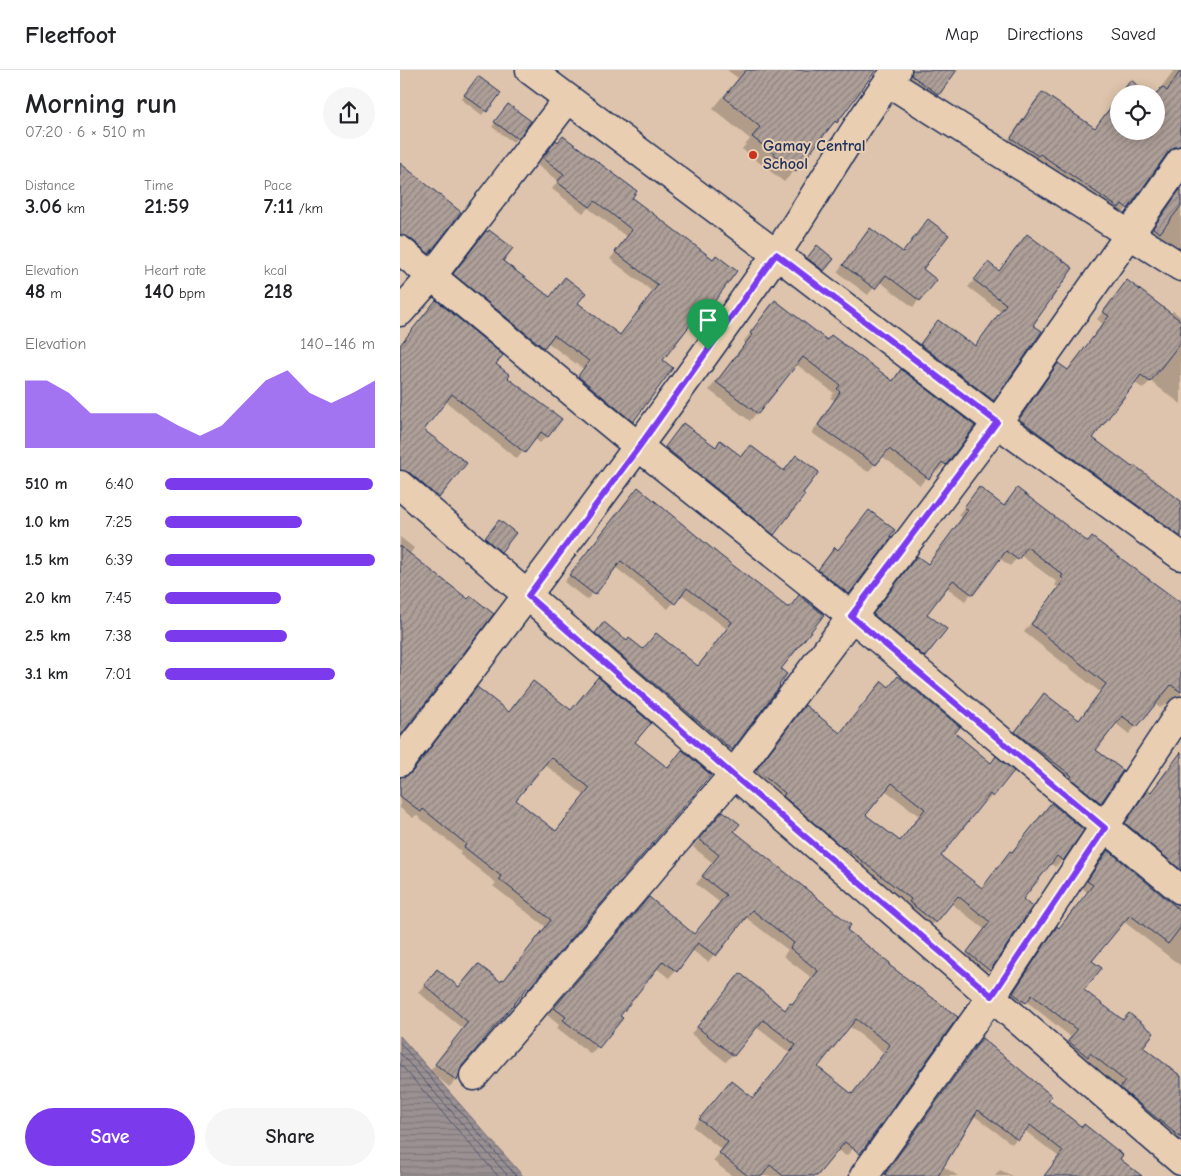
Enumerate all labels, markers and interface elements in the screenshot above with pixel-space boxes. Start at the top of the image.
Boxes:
text: Fleetfoot [25,21,116,49]
text: Map [945,24,979,45]
text: Directions [1007,24,1083,45]
text: Saved [1111,24,1156,45]
map controls [1110,85,1165,140]
button: locate [1110,85,1165,140]
button: share [323,87,375,139]
text: Morning run [25,88,177,120]
text: 07:20 · 6 × 510 m [25,123,146,141]
place label: Gamay Central School [763,137,866,173]
marker: Gamay Central School [747,149,759,161]
text: Distance [25,177,75,194]
text: Time [144,177,173,194]
text: Pace [264,177,292,194]
text: 3.06 [25,194,62,218]
text: 21:59 [144,194,190,218]
text: 7:11 [264,194,294,218]
text: km [62,200,85,217]
text: /km [294,200,323,217]
text: Elevation [25,262,79,279]
text: Heart rate [144,262,206,279]
text: kcal [264,262,287,279]
text: 48 [25,279,46,303]
text: 140 [144,279,174,303]
text: 218 [264,279,293,303]
text: m [46,285,62,302]
text: bpm [174,285,205,302]
pin [687,299,729,350]
icon: arrive [694,306,722,334]
text: Elevation [25,335,86,353]
text: 140–146 m [300,335,375,353]
text: 510 m [25,475,67,493]
text: 6:40 [105,475,134,493]
text: 1.0 km [25,513,70,531]
text: 7:25 [105,513,133,531]
text: 1.5 km [25,551,69,569]
text: 6:39 [105,551,133,569]
text: 2.0 km [25,589,71,607]
text: 7:45 [105,589,132,607]
text: 2.5 km [25,627,71,645]
text: 7:38 [105,627,132,645]
text: 3.1 km [25,665,68,683]
text: 7:01 [105,665,132,683]
button: Save [25,1108,195,1166]
button: Share [205,1108,375,1166]

